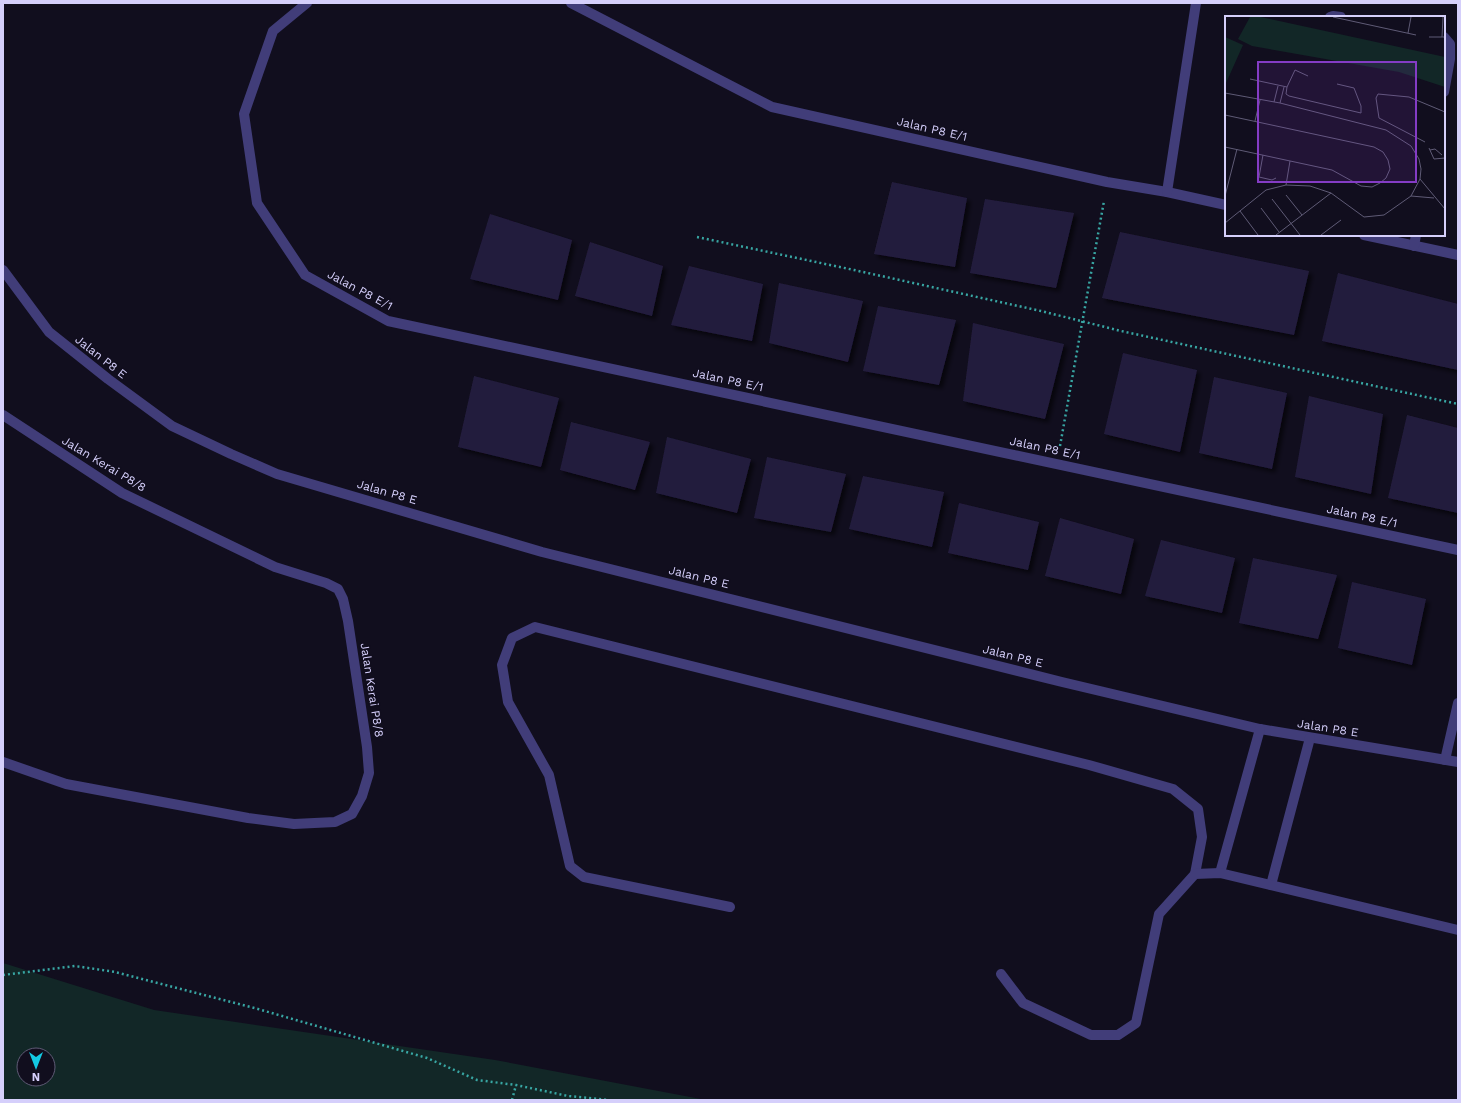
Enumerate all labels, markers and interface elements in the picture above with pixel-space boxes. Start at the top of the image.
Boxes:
inset map [1225,16,1445,236]
street label: Jalan P8 E/1 [895,114,969,144]
street label: Jalan P8 E/1 [325,267,395,313]
street label: Jalan P8 E [72,332,130,382]
street label: Jalan P8 E/1 [691,366,765,394]
street label: Jalan Kerai P8/8 [59,433,149,495]
street label: Jalan P8 E/1 [1008,434,1082,462]
street label: Jalan P8 E [355,477,419,507]
street label: Jalan P8 E/1 [1325,502,1399,530]
street label: Jalan P8 E [667,563,731,591]
street label: Jalan Kerai P8/8 [358,642,386,738]
street label: Jalan P8 E [981,642,1045,670]
street label: Jalan P8 E [1296,716,1360,740]
north arrow [16,1047,56,1087]
text: N [32,1070,40,1083]

